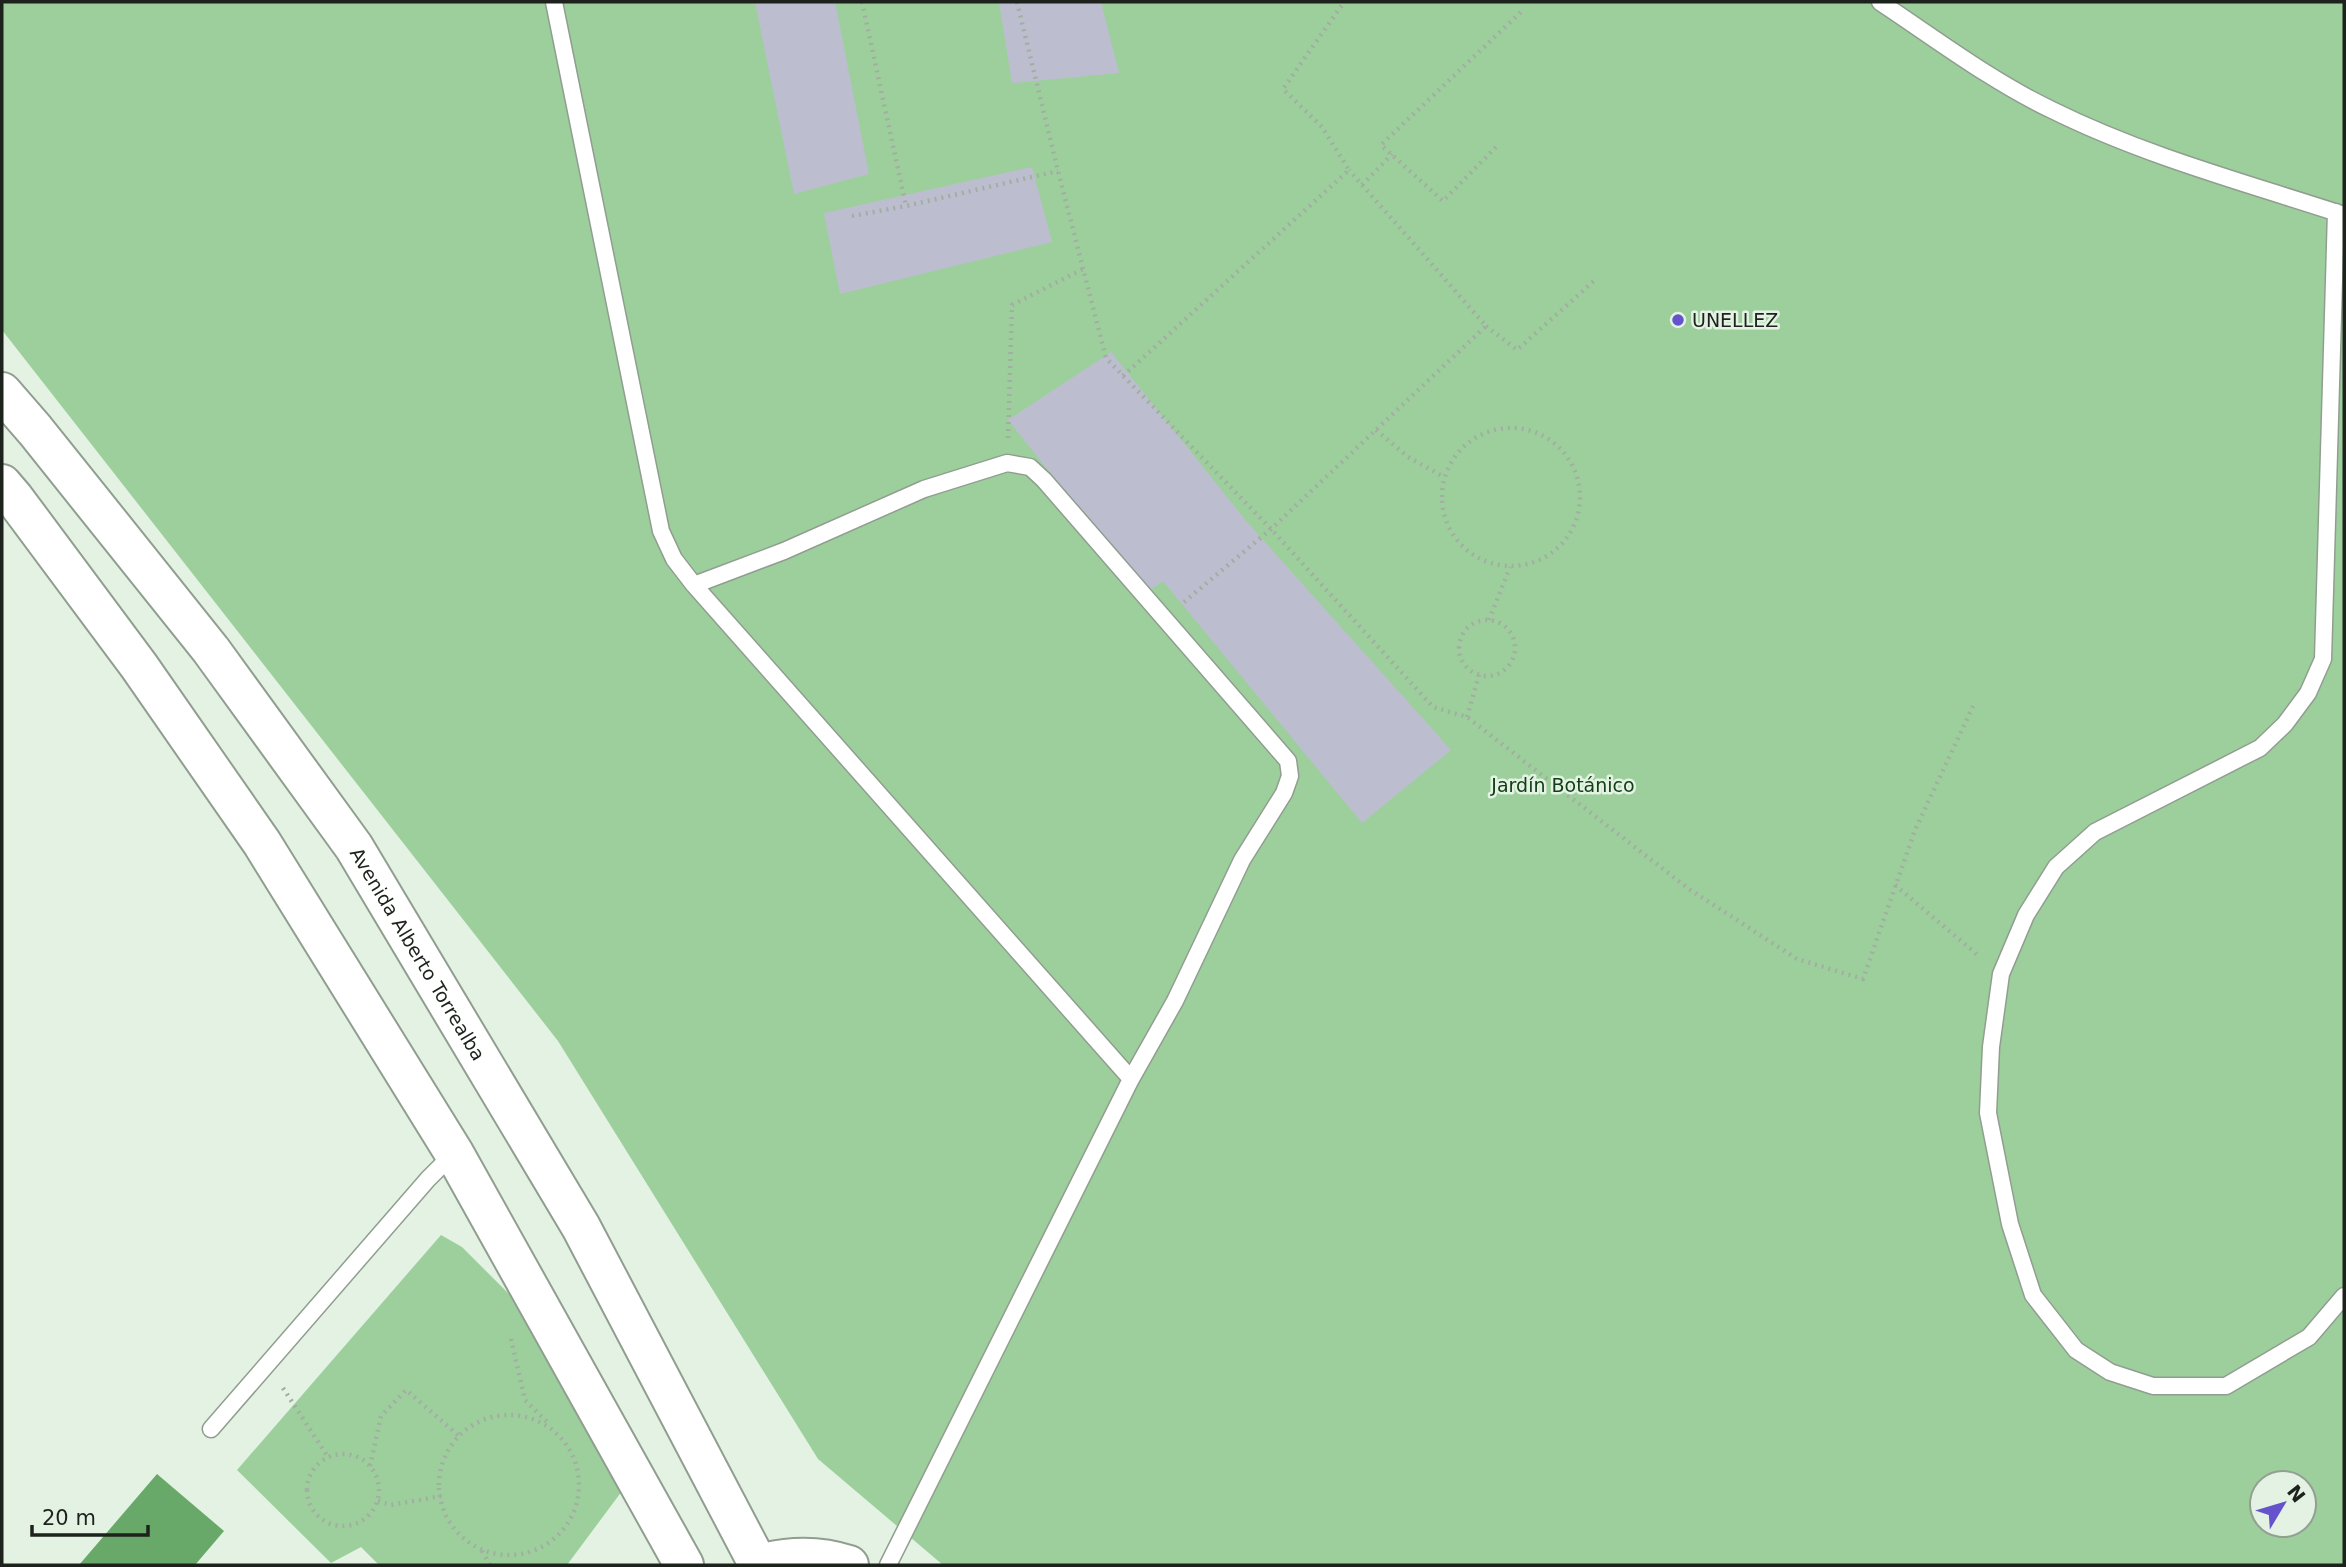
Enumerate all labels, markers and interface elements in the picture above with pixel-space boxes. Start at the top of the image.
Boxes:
place label: UNELLEZ [1692,309,1778,331]
marker: UNELLEZ [1670,312,1686,328]
park label: Jardín Botánico [1490,774,1635,796]
street label: Avenida Alberto Torrealba [346,843,490,1064]
north arrow [2248,1469,2318,1539]
text: N [2283,1480,2310,1507]
scale bar [32,1494,147,1538]
text: 20 m [42,1506,96,1530]

